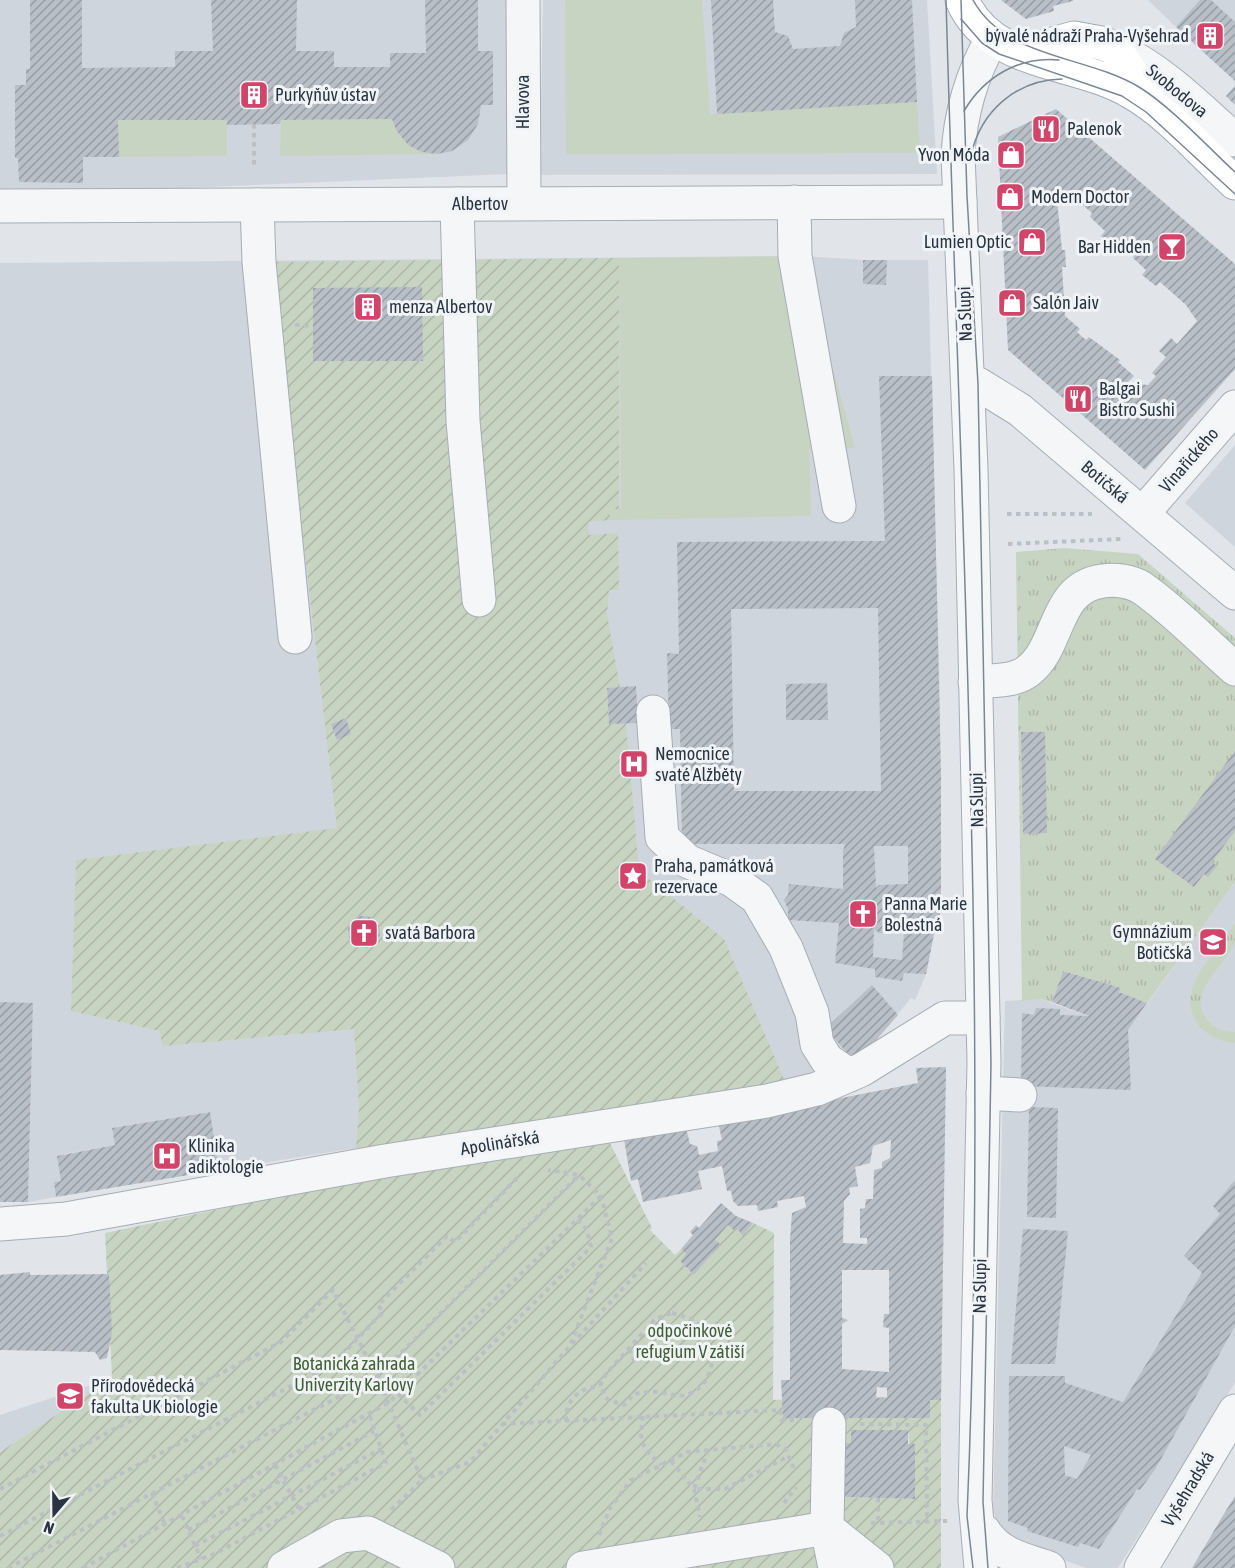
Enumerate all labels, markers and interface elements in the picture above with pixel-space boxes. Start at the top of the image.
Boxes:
building icon: bývalé nádraží Praha-Vyšehrad [1194,20,1226,52]
place label: bývalé nádraží Praha-Vyšehrad [985,25,1189,46]
street label: Svobodova [1143,60,1212,122]
street label: Hlavova [512,75,533,129]
building icon: Purkyňův ústav [238,79,270,111]
place label: Purkyňův ústav [275,84,376,105]
restaurant icon: Palenok [1030,113,1062,145]
place label: Palenok [1067,118,1122,139]
shop icon: Yvon Móda [995,139,1027,171]
place label: Yvon Móda [918,144,990,165]
shop icon: Modern Doctor [994,181,1026,213]
place label: Modern Doctor [1031,186,1129,207]
street label: Albertov [452,193,508,214]
shop icon: Lumien Optic [1016,226,1048,258]
place label: Lumien Optic [924,231,1011,252]
bar icon: Bar Hidden [1156,231,1188,263]
place label: Bar Hidden [1078,236,1151,257]
street label: Na Slupi [953,286,976,342]
shop icon: Salón Jaiv [996,287,1028,319]
building icon: menza Albertov [352,291,384,323]
place label: Salón Jaiv [1033,292,1099,313]
place label: menza Albertov [389,296,492,317]
place label: Balgai Bistro Sushi [1099,378,1175,420]
restaurant icon: Balgai Bistro Sushi [1062,383,1094,415]
street label: Vinařického [1155,423,1222,496]
street label: Botičská [1077,456,1133,508]
place label: Nemocnice svaté Alžběty [655,743,742,785]
hospital icon: Nemocnice svaté Alžběty [618,748,650,780]
street label: Na Slupi [966,772,987,828]
place label: Praha, památková rezervace [654,855,774,897]
place icon: Praha, památková rezervace [617,860,649,892]
place label: Panna Marie Bolestná [884,893,967,935]
church icon: Panna Marie Bolestná [847,898,879,930]
church icon: svatá Barbora [348,917,380,949]
place label: Gymnázium Botičská [1113,921,1192,963]
place label: svatá Barbora [385,922,476,943]
school or university icon: Gymnázium Botičská [1197,926,1229,958]
street label: Apolinářská [459,1126,541,1159]
place label: Klinika adiktologie [188,1135,264,1177]
hospital icon: Klinika adiktologie [151,1140,183,1172]
street label: Na Slupi [969,1258,990,1314]
park label: odpočinkové refugium V zátiší [635,1320,745,1362]
park label: Botanická zahrada Univerzity Karlovy [293,1353,415,1395]
place label: Přírodovědecká fakulta UK biologie [91,1375,218,1417]
school or university icon: Přírodovědecká fakulta UK biologie [54,1380,86,1412]
street label: Vyšehradská [1157,1447,1218,1530]
north arrow [24,1484,84,1544]
text: N [41,1518,56,1538]

